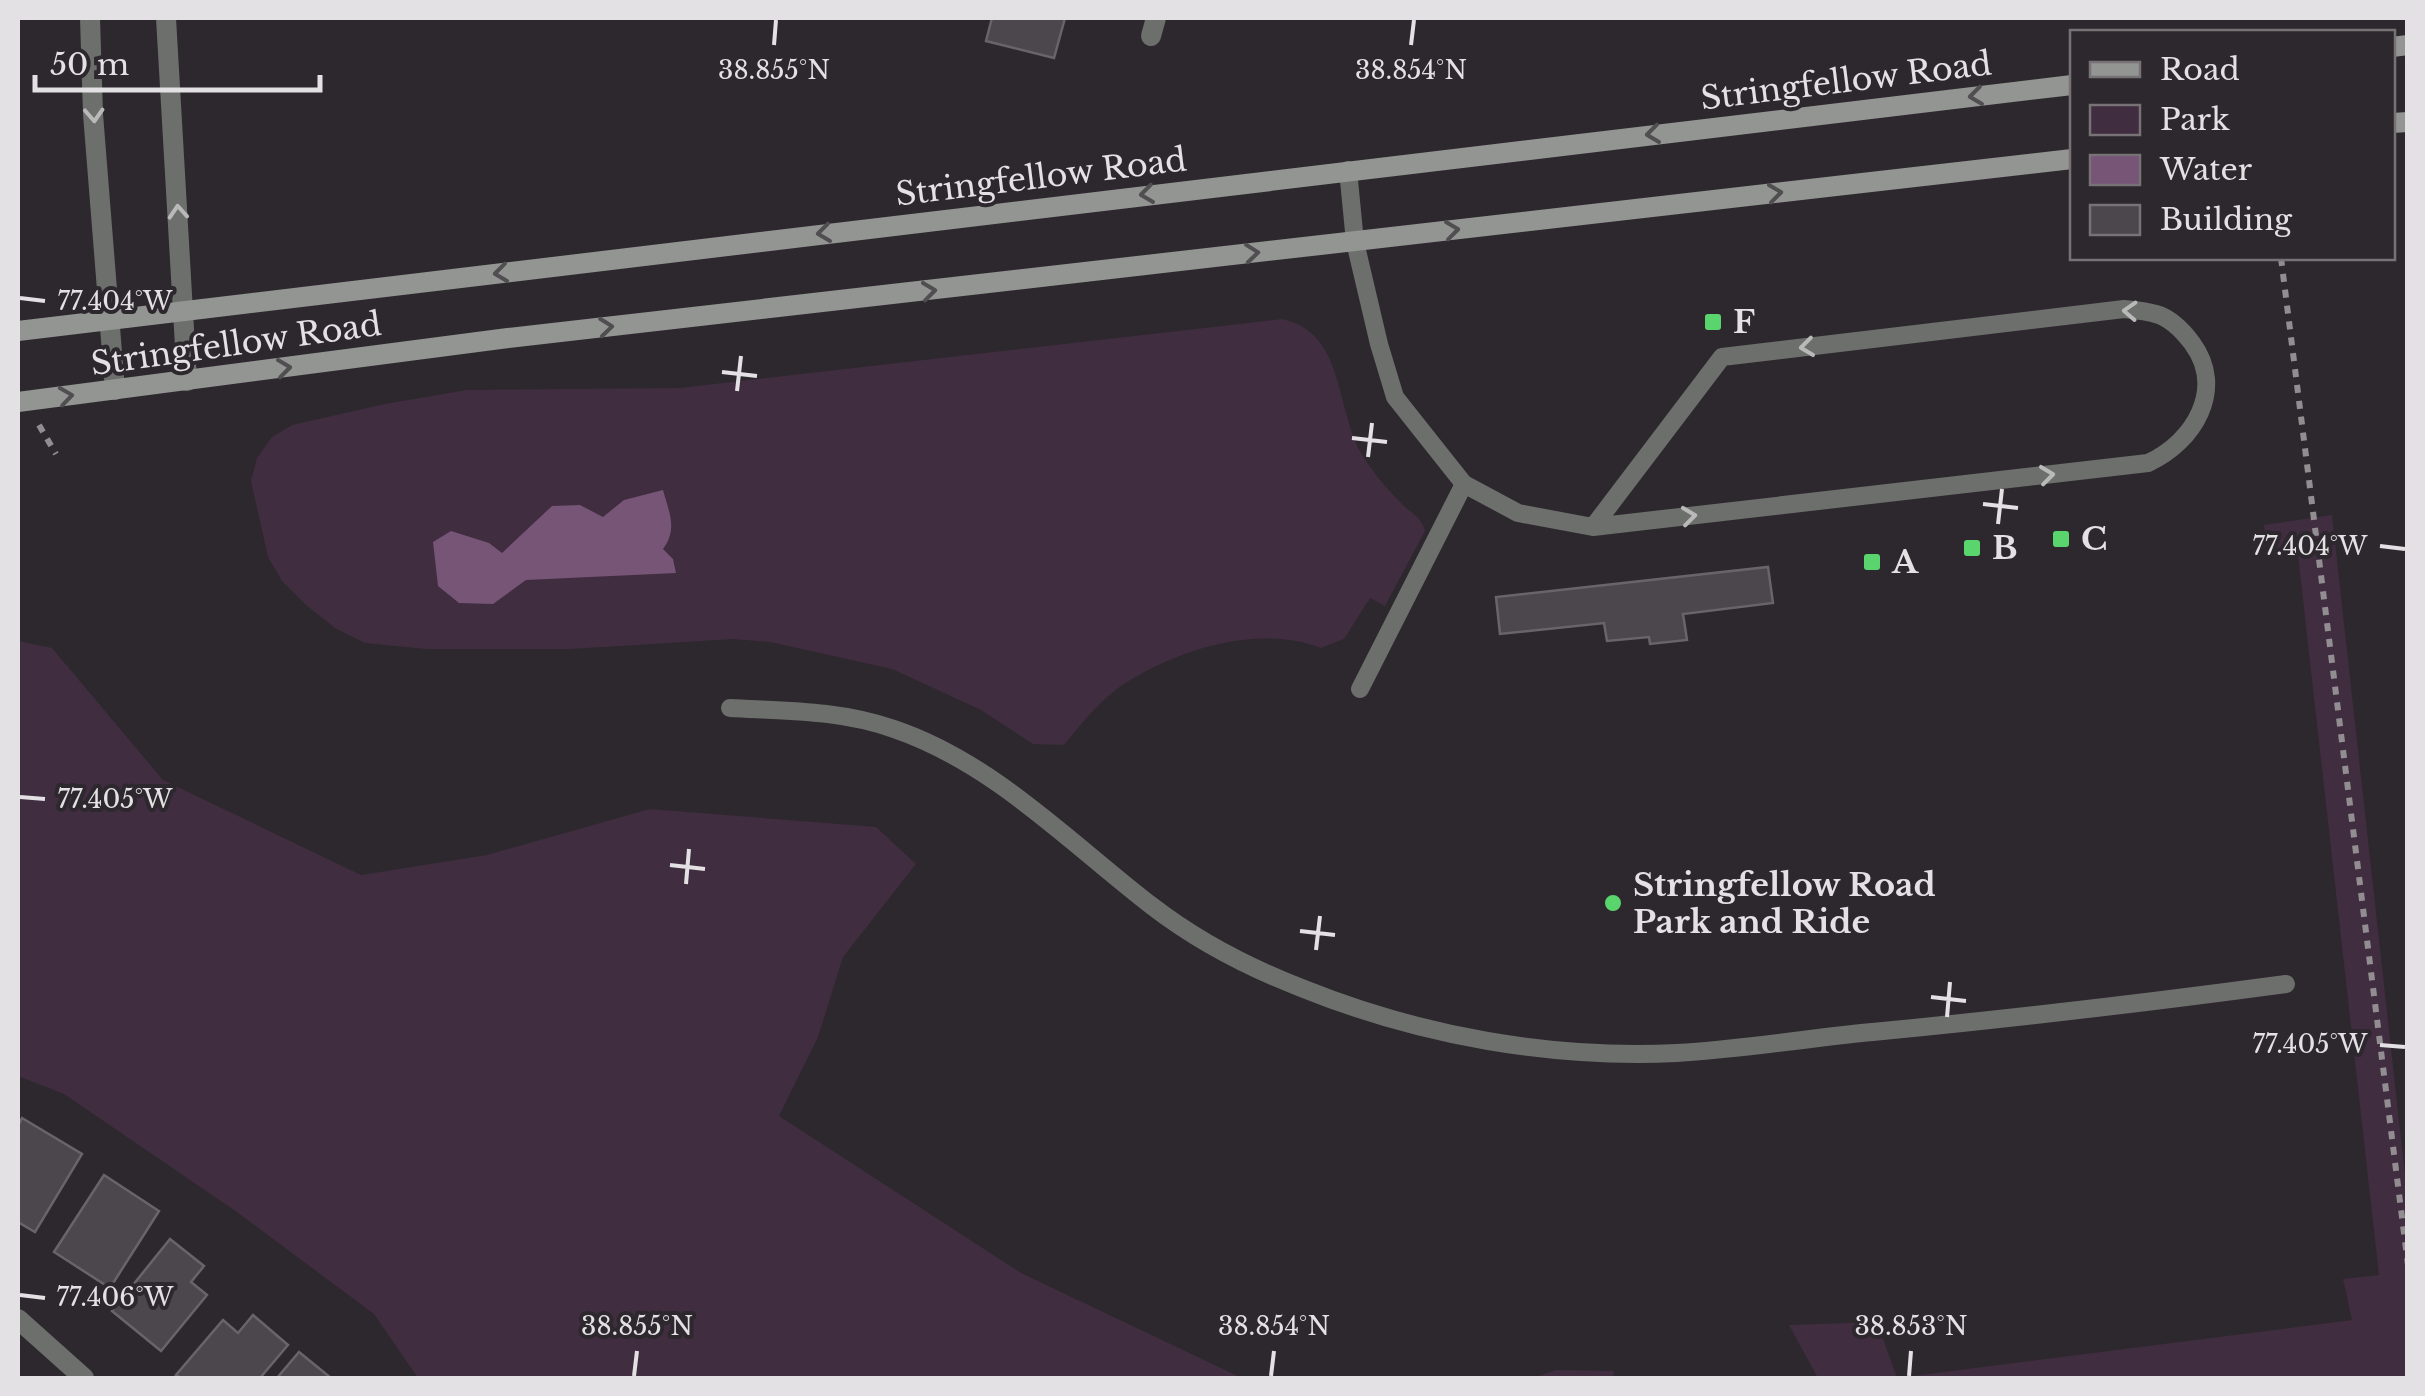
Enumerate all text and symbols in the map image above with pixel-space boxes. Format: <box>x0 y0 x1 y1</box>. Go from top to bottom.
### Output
scale bar <box>35 30 320 92</box>
legend <box>2070 30 2395 260</box>
street label: Stringfellow Road <box>1698 43 1994 119</box>
text: 50 m <box>50 46 129 83</box>
text: Road <box>2160 51 2240 88</box>
text: 38.855°N <box>718 55 830 86</box>
text: 38.854°N <box>1355 55 1467 86</box>
one-way arrow <box>1967 85 1983 106</box>
text: Park <box>2160 101 2230 138</box>
one-way arrow <box>83 107 104 123</box>
one-way arrow <box>1645 123 1661 144</box>
street label: Stringfellow Road <box>893 139 1189 215</box>
text: Water <box>2159 151 2253 188</box>
one-way arrow <box>1138 183 1154 204</box>
one-way arrow <box>1767 183 1783 204</box>
text: Building <box>2160 201 2293 238</box>
one-way arrow <box>168 204 190 220</box>
one-way arrow <box>1444 220 1460 241</box>
one-way arrow <box>816 222 832 243</box>
one-way arrow <box>1244 243 1260 264</box>
one-way arrow <box>493 262 509 283</box>
one-way arrow <box>922 281 938 302</box>
text: 77.404°W <box>57 286 173 317</box>
one-way arrow <box>2122 301 2138 322</box>
place label: F <box>1733 302 1755 342</box>
street label: Stringfellow Road <box>88 304 384 384</box>
marker: F <box>1702 311 1724 333</box>
one-way arrow <box>599 317 615 338</box>
one-way arrow <box>1799 336 1815 357</box>
one-way arrow <box>275 358 292 379</box>
one-way arrow <box>58 387 75 408</box>
one-way arrow <box>2040 465 2056 486</box>
one-way arrow <box>1682 506 1698 527</box>
place label: C <box>2081 519 2107 559</box>
place label: B <box>1992 528 2018 568</box>
marker: C <box>2050 528 2072 550</box>
text: 77.404°W <box>2252 531 2368 562</box>
marker: B <box>1961 537 1983 559</box>
place label: A <box>1891 542 1919 582</box>
marker: A <box>1861 551 1883 573</box>
text: 77.405°W <box>58 784 173 815</box>
place label: Stringfellow Road Park and Ride <box>1633 865 1936 942</box>
marker: Stringfellow Road Park and Ride <box>1602 892 1624 914</box>
text: 77.405°W <box>2253 1029 2368 1060</box>
text: 77.406°W <box>57 1282 174 1313</box>
text: 38.855°N <box>581 1311 693 1342</box>
text: 38.854°N <box>1218 1311 1330 1342</box>
text: 38.853°N <box>1854 1311 1968 1342</box>

